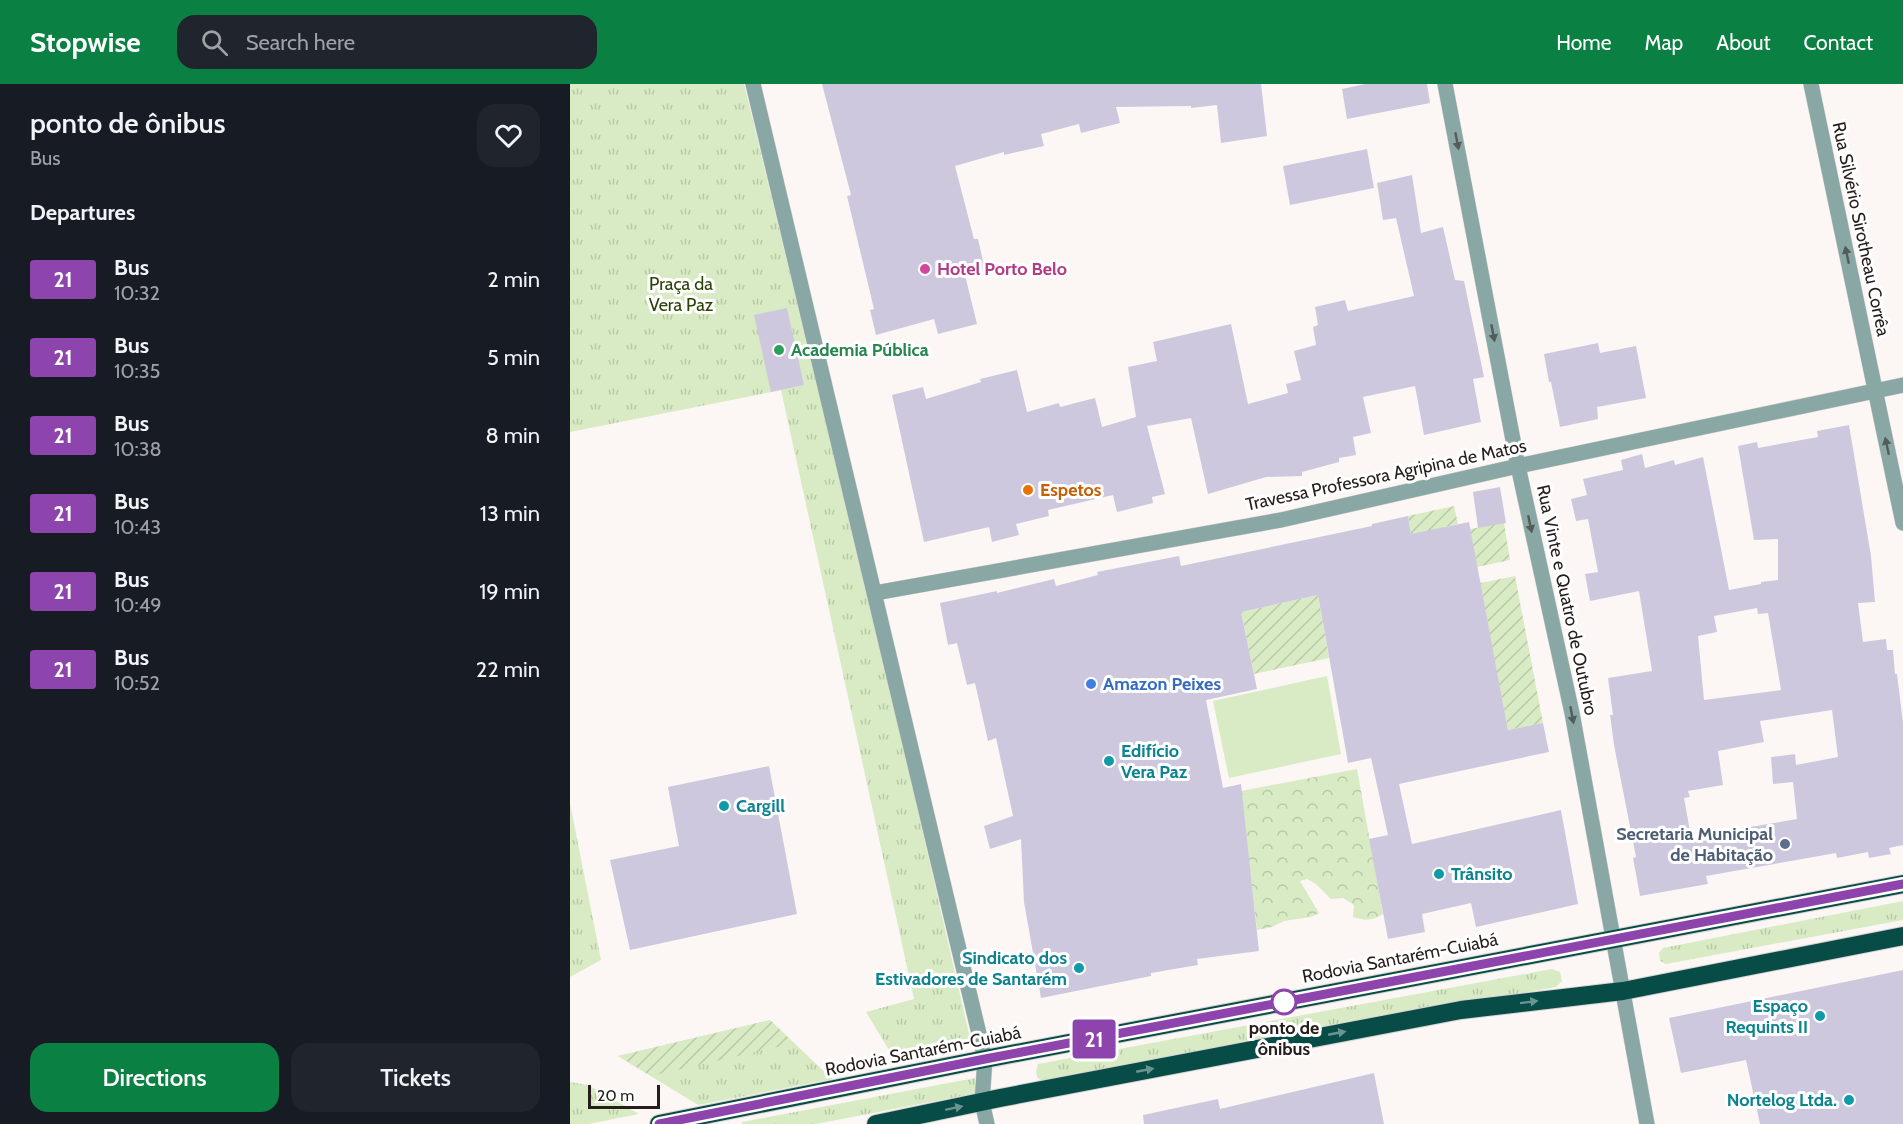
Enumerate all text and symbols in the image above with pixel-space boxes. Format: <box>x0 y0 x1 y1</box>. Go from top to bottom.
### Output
search box <box>177 15 597 69</box>
text: Stopwise <box>30 25 141 59</box>
icon: search <box>198 26 231 59</box>
text: Search here <box>246 29 355 56</box>
text: Home <box>1556 30 1612 55</box>
text: Map <box>1645 30 1683 55</box>
text: About <box>1716 30 1770 55</box>
text: Contact <box>1803 30 1873 55</box>
button: heart <box>477 104 540 167</box>
text: ponto de ônibus <box>30 106 226 140</box>
street label: Rua Silvério Sirotheau Corrêa <box>1827 120 1895 339</box>
one-way arrow <box>1453 132 1462 151</box>
text: Bus <box>30 146 61 170</box>
text: Departures <box>30 199 135 226</box>
one-way arrow <box>1842 245 1851 264</box>
text: Bus <box>114 254 149 281</box>
place label: Hotel Porto Belo <box>937 258 1067 280</box>
marker: Hotel Porto Belo <box>918 262 932 276</box>
text: 2 min <box>487 266 540 293</box>
text: 21 <box>54 267 72 292</box>
park label: Praça da Vera Paz <box>649 273 714 316</box>
text: 10:32 <box>114 281 160 305</box>
one-way arrow <box>1489 324 1498 343</box>
text: Bus <box>114 332 149 359</box>
place label: Academia Pública <box>791 339 929 361</box>
marker: Academia Pública <box>772 343 786 357</box>
text: 5 min <box>487 344 540 371</box>
text: 21 <box>54 345 72 370</box>
text: 10:35 <box>114 359 160 383</box>
text: Bus <box>114 410 149 437</box>
text: 8 min <box>485 422 540 449</box>
text: 21 <box>54 423 72 448</box>
street label: Travessa Professora Agripina de Matos <box>1244 434 1528 516</box>
one-way arrow <box>1882 436 1891 455</box>
text: 10:38 <box>114 437 162 461</box>
place label: Espetos <box>1040 479 1102 501</box>
marker: Espetos <box>1021 483 1035 497</box>
street label: Rua Vinte e Quatro de Outubro <box>1532 483 1602 717</box>
text: Bus <box>114 488 149 515</box>
text: 13 min <box>480 500 540 527</box>
text: 21 <box>54 501 72 526</box>
text: 10:43 <box>114 515 161 539</box>
one-way arrow <box>1526 515 1536 534</box>
text: Bus <box>114 566 149 593</box>
text: 19 min <box>479 578 540 605</box>
text: 21 <box>54 579 72 604</box>
text: 10:49 <box>114 593 162 617</box>
text: Bus <box>114 644 149 671</box>
text: 22 min <box>476 656 540 683</box>
text: 21 <box>54 657 72 682</box>
text: 10:52 <box>114 671 160 695</box>
place label: Amazon Peixes <box>1103 673 1221 695</box>
marker: Amazon Peixes <box>1084 677 1098 691</box>
one-way arrow <box>1568 706 1577 725</box>
place label: Edifício Vera Paz <box>1121 740 1188 783</box>
marker: Edifício Vera Paz <box>1102 754 1116 768</box>
place label: Cargill <box>736 795 785 817</box>
marker: Cargill <box>717 799 731 813</box>
place label: Secretaria Municipal de Habitação <box>1616 823 1773 866</box>
marker: Secretaria Municipal de Habitação <box>1778 837 1792 851</box>
place label: Trânsito <box>1451 863 1513 885</box>
marker: Trânsito <box>1432 867 1446 881</box>
street label: Rodovia Santarém-Cuiabá <box>1300 928 1500 988</box>
place label: Sindicato dos Estivadores de Santarém <box>875 947 1067 990</box>
marker: Sindicato dos Estivadores de Santarém <box>1072 961 1086 975</box>
marker: ponto de ônibus <box>1271 989 1297 1015</box>
place label: Espaço Requints II <box>1725 995 1808 1038</box>
one-way arrow <box>1520 997 1539 1007</box>
marker: Espaço Requints II <box>1813 1009 1827 1023</box>
place label: ponto de ônibus <box>1249 1017 1319 1060</box>
line badge: 21 <box>1067 1020 1121 1058</box>
street label: Rodovia Santarém-Cuiabá <box>823 1021 1023 1081</box>
text: 21 <box>1085 1027 1103 1052</box>
one-way arrow <box>1328 1029 1347 1038</box>
button: Directions <box>30 1043 279 1112</box>
button: Tickets <box>291 1043 540 1112</box>
one-way arrow <box>1136 1065 1155 1074</box>
scale bar <box>588 1082 660 1110</box>
text: 20 m <box>597 1086 634 1105</box>
place label: Nortelog Ltda. <box>1727 1089 1837 1111</box>
marker: Nortelog Ltda. <box>1842 1093 1856 1107</box>
one-way arrow <box>945 1103 964 1112</box>

